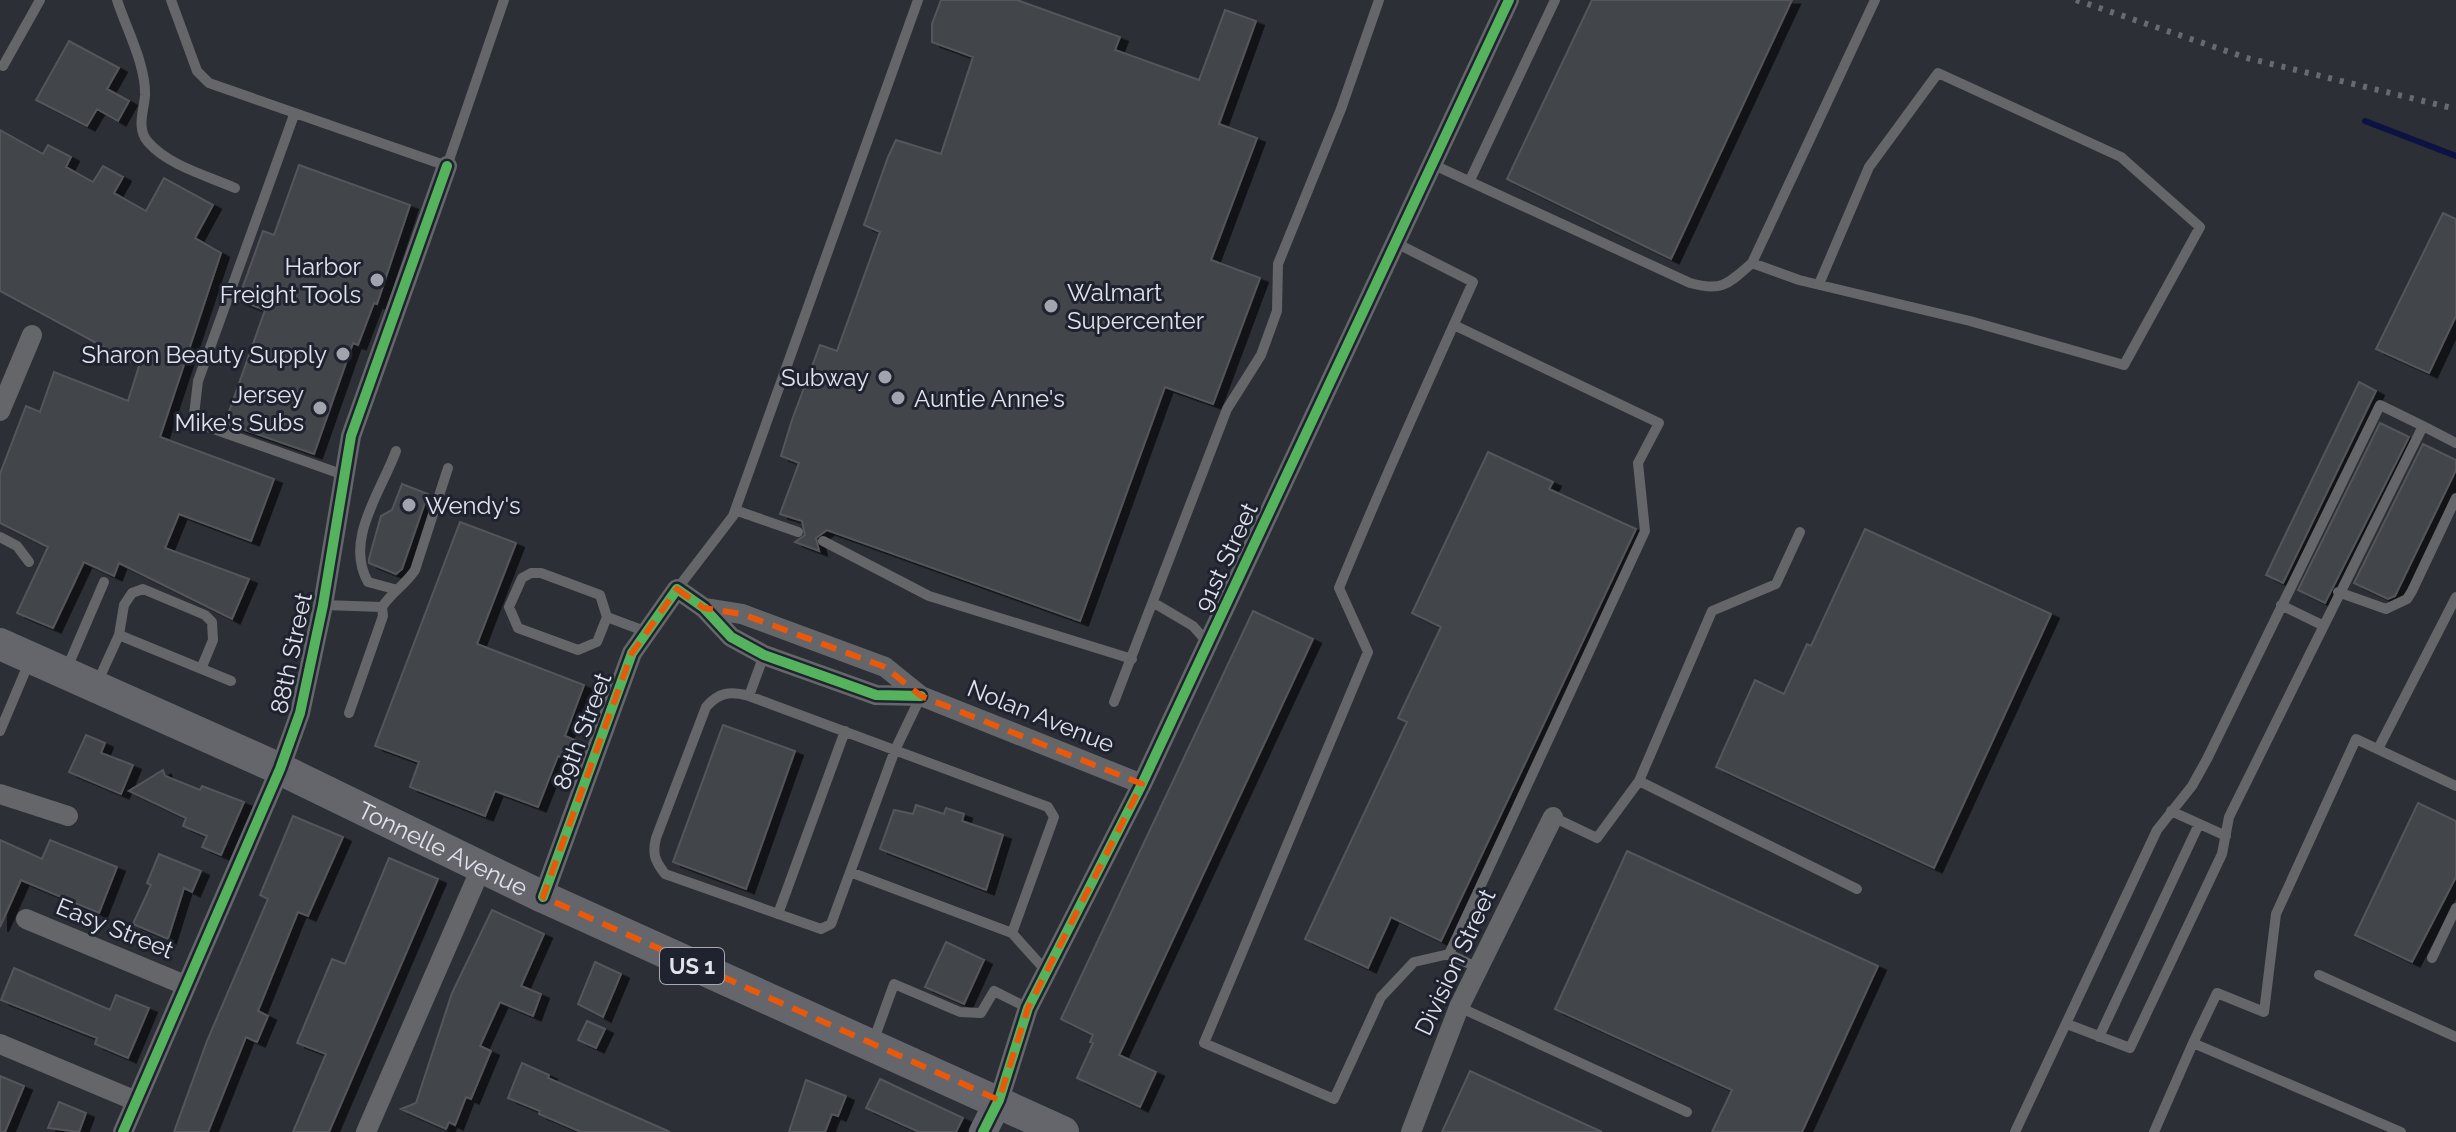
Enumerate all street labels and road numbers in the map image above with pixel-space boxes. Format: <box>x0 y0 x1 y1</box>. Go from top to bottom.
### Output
street label: 91st Street <box>1188 498 1264 616</box>
street label: 88th Street <box>264 590 318 716</box>
street label: 89th Street <box>546 668 618 794</box>
street label: Nolan Avenue <box>963 673 1119 759</box>
street label: Tonnelle Avenue <box>353 795 533 902</box>
street label: Division Street <box>1408 884 1502 1040</box>
street label: Easy Street <box>52 891 178 965</box>
road number: US 1 <box>660 948 724 984</box>

